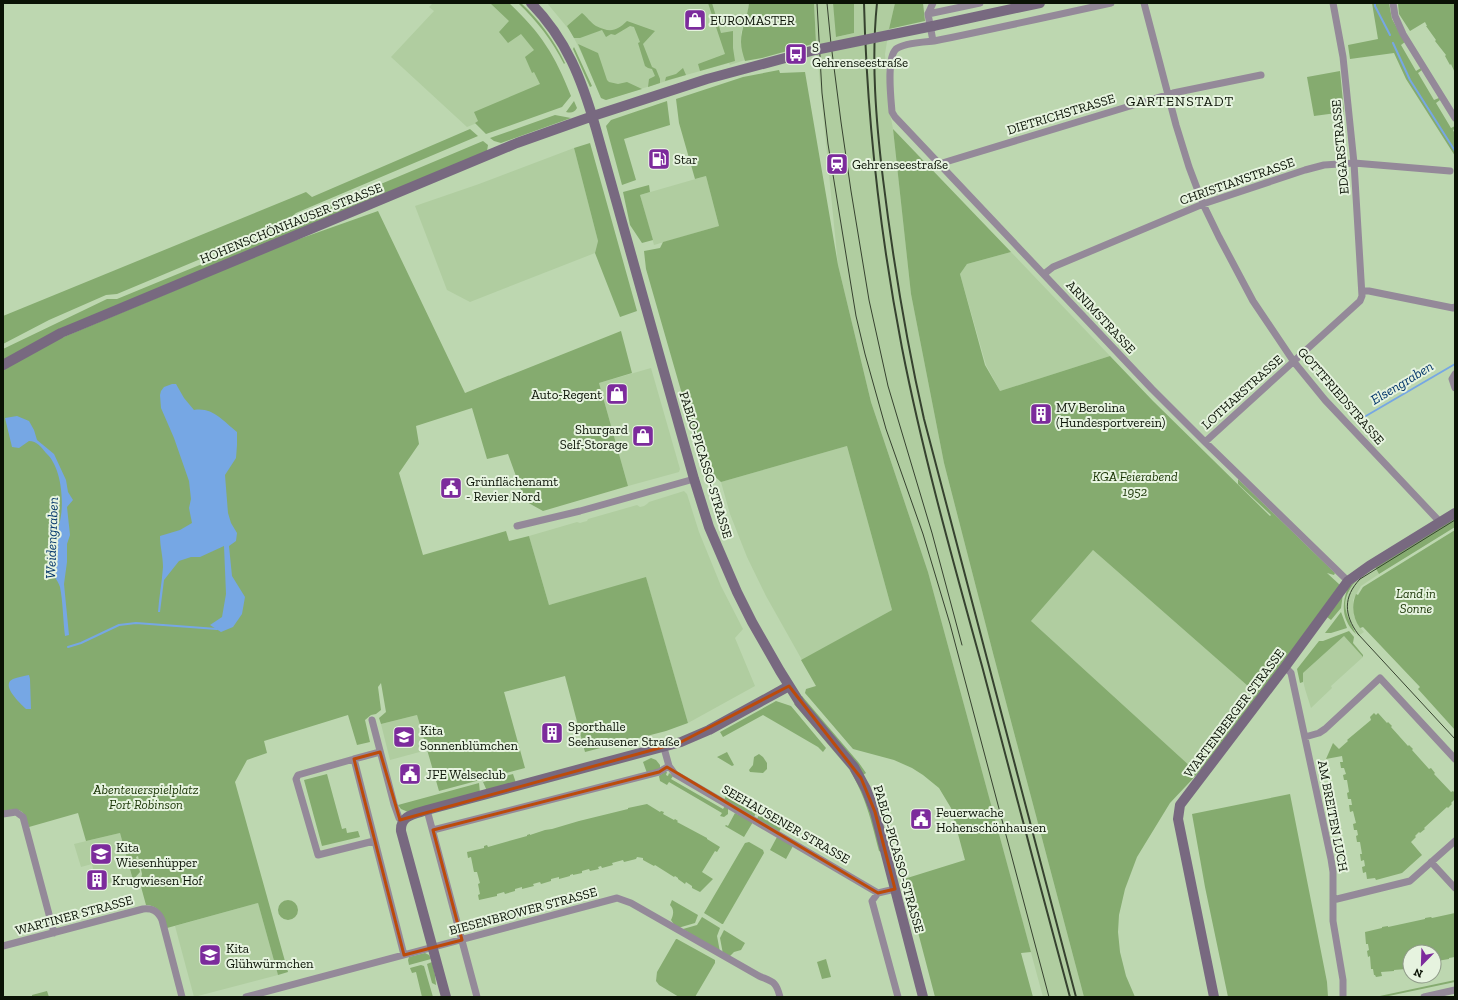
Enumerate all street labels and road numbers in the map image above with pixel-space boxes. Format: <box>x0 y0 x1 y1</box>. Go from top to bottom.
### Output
street label: DIETRICHSTRASSE <box>1005 90 1117 138</box>
street label: EDGARSTRASSE <box>1328 99 1352 195</box>
street label: CHRISTIANSTRASSE <box>1178 154 1297 208</box>
street label: HOHENSCHÖNHAUSER STRASSE <box>198 179 385 267</box>
street label: ARNIMSTRASSE <box>1063 277 1139 357</box>
street label: GOTTFRIEDSTRASSE <box>1295 344 1387 448</box>
street label: LOTHARSTRASSE <box>1198 351 1286 432</box>
street label: PABLO-PICASSO-STRASSE <box>676 390 736 541</box>
street label: WARTENBERGER STRASSE <box>1181 646 1287 780</box>
street label: AM BREITEN LUCH <box>1315 759 1351 873</box>
street label: SEEHAUSENER STRASSE <box>719 781 853 867</box>
street label: PABLO-PICASSO-STRASSE <box>871 783 927 935</box>
street label: BIESENBROWER STRASSE <box>447 884 599 938</box>
street label: WARTINER STRASSE <box>14 892 135 938</box>

